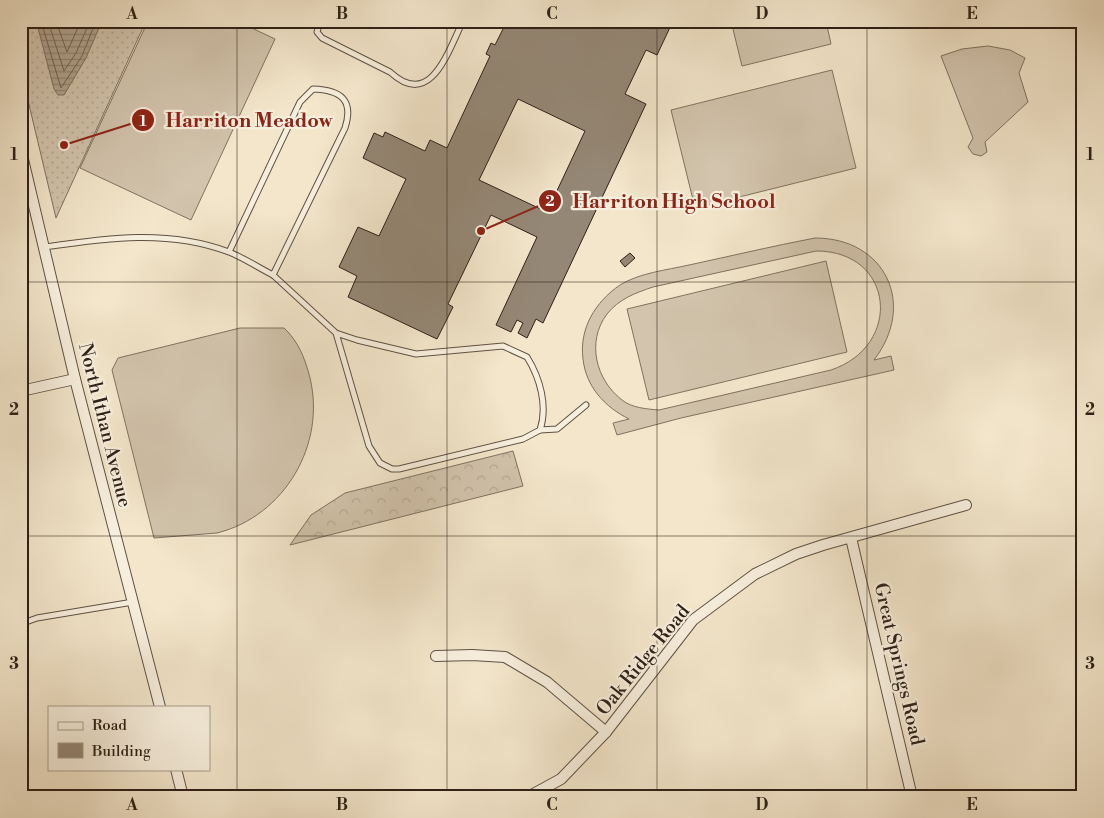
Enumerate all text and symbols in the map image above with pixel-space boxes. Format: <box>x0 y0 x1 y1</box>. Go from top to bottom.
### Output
text: A <box>125 4 138 24</box>
text: B <box>336 4 348 24</box>
text: C <box>546 4 558 24</box>
text: D <box>756 4 769 24</box>
text: E <box>966 4 978 24</box>
callout: Harriton Meadow <box>130 103 342 138</box>
text: Harriton Meadow <box>165 109 334 134</box>
text: 1 <box>139 112 147 131</box>
text: 1 <box>10 145 18 165</box>
text: 1 <box>1086 145 1094 165</box>
callout: Harriton High School <box>538 184 786 219</box>
text: Harriton High School <box>572 190 776 215</box>
text: 2 <box>545 192 555 211</box>
street label: North Ithan Avenue <box>73 340 137 510</box>
text: 2 <box>9 400 19 420</box>
text: 2 <box>1085 400 1095 420</box>
street label: Great Springs Road <box>869 580 929 748</box>
street label: Oak Ridge Road <box>591 600 695 720</box>
text: 3 <box>9 654 19 674</box>
text: 3 <box>1085 654 1095 674</box>
legend <box>48 706 210 770</box>
text: Road <box>92 716 127 735</box>
text: Building <box>91 742 151 761</box>
text: A <box>125 795 138 815</box>
text: B <box>336 795 348 815</box>
text: C <box>546 795 558 815</box>
text: D <box>756 795 769 815</box>
text: E <box>966 795 978 815</box>

